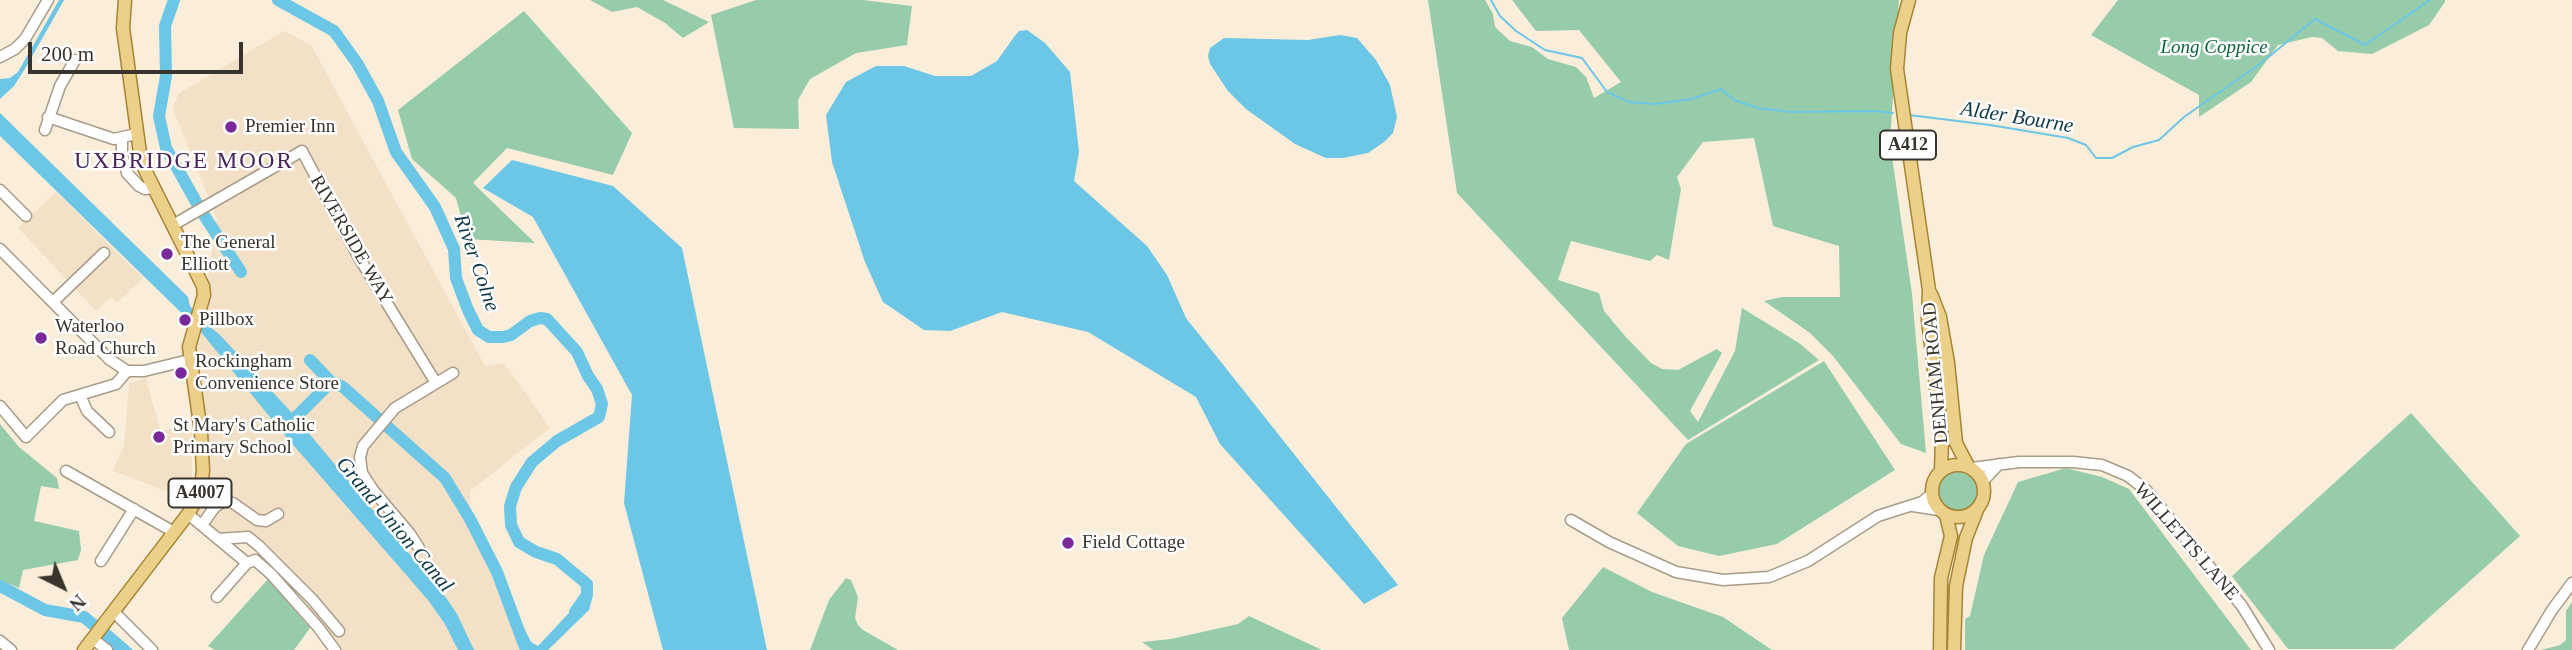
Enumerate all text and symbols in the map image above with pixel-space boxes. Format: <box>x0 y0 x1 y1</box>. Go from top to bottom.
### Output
scale bar <box>32 28 247 72</box>
park label: Long Coppice <box>2160 37 2268 59</box>
text: 200 m <box>41 42 94 66</box>
water label: Alder Bourne <box>1959 97 2075 139</box>
place label: Premier Inn <box>245 116 335 138</box>
marker: Premier Inn <box>223 119 239 135</box>
road number: A412 <box>1880 130 1936 160</box>
district label: UXBRIDGE MOOR <box>76 148 292 176</box>
street label: RIVERSIDE WAY <box>305 171 397 309</box>
water label: River Colne <box>448 211 504 315</box>
place label: The General Elliott <box>181 232 275 276</box>
marker: The General Elliott <box>159 246 175 262</box>
street label: DENHAM ROAD <box>1918 301 1954 445</box>
place label: Pillbox <box>199 309 254 331</box>
marker: Pillbox <box>177 312 193 328</box>
place label: Waterloo Road Church <box>55 316 156 360</box>
marker: Waterloo Road Church <box>33 330 49 346</box>
place label: Rockingham Convenience Store <box>195 351 339 395</box>
marker: Rockingham Convenience Store <box>173 365 189 381</box>
place label: St Mary's Catholic Primary School <box>173 415 315 459</box>
marker: St Mary's Catholic Primary School <box>151 429 167 445</box>
water label: Grand Union Canal <box>330 452 458 598</box>
road number: A4007 <box>168 478 232 508</box>
street label: WILLETTS LANE <box>2129 479 2243 605</box>
place label: Field Cottage <box>1082 532 1185 554</box>
marker: Field Cottage <box>1060 535 1076 551</box>
north arrow <box>28 552 98 622</box>
text: N <box>65 590 90 615</box>

